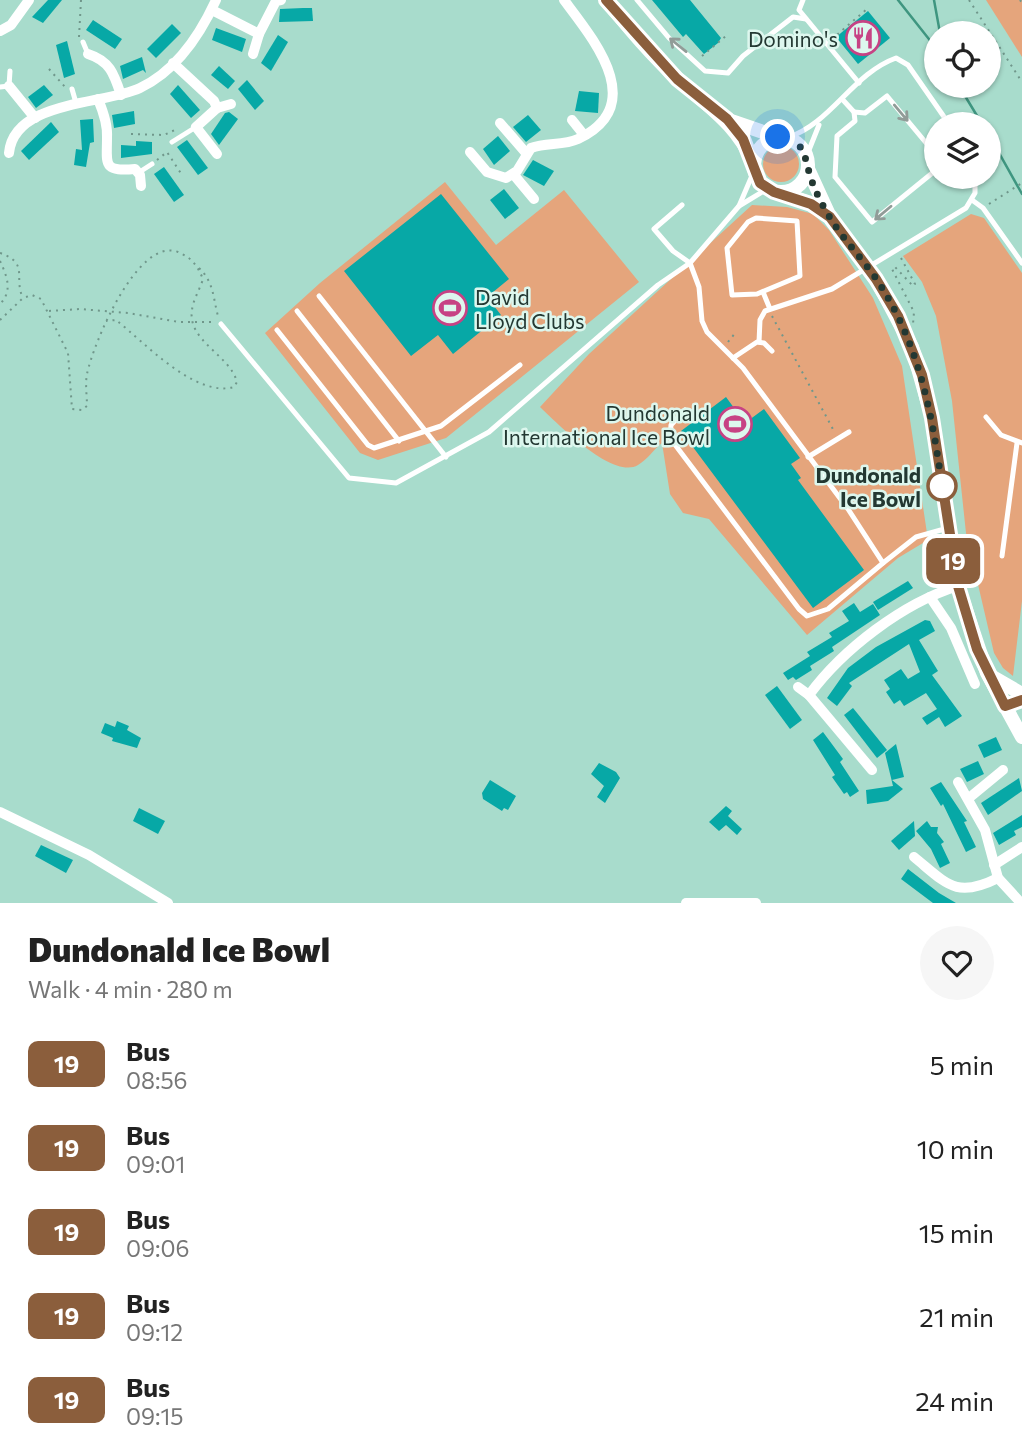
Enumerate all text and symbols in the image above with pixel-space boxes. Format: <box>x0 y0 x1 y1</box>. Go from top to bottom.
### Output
restaurant icon: Domino's <box>844 19 882 57</box>
map controls <box>924 21 1001 189</box>
button: locate <box>924 21 1001 98</box>
place label: Domino's <box>748 26 838 51</box>
one-way arrow <box>669 37 687 53</box>
one-way arrow <box>893 104 909 122</box>
button: layers <box>924 112 1001 189</box>
your location <box>760 119 795 154</box>
one-way arrow <box>875 205 893 221</box>
place label: David Lloyd Clubs <box>475 284 585 333</box>
sports icon: David Lloyd Clubs <box>431 289 469 327</box>
place label: Dundonald International Ice Bowl <box>503 400 710 449</box>
sports icon: Dundonald International Ice Bowl <box>716 405 754 443</box>
place label: Dundonald Ice Bowl <box>815 462 921 511</box>
marker: Dundonald Ice Bowl <box>927 471 957 501</box>
line badge: 19 <box>922 538 984 584</box>
text: 19 <box>940 546 966 575</box>
button: heart <box>920 926 994 1000</box>
text: Dundonald Ice Bowl <box>28 928 330 969</box>
text: Walk · 4 min · 280 m <box>28 975 233 1003</box>
text: Bus <box>126 1035 170 1066</box>
text: 19 <box>54 1049 79 1078</box>
text: 5 min <box>930 1049 994 1080</box>
text: 08:56 <box>126 1066 188 1094</box>
text: Bus <box>126 1119 170 1150</box>
text: 19 <box>54 1133 79 1162</box>
text: 10 min <box>917 1133 994 1164</box>
text: 09:01 <box>126 1150 185 1178</box>
text: Bus <box>126 1203 170 1234</box>
text: 19 <box>54 1217 79 1246</box>
text: 15 min <box>919 1217 994 1248</box>
text: 09:06 <box>126 1234 189 1262</box>
text: Bus <box>126 1287 170 1318</box>
text: 19 <box>54 1301 79 1330</box>
text: 21 min <box>919 1301 994 1332</box>
text: 09:12 <box>126 1318 183 1346</box>
text: Bus <box>126 1371 170 1402</box>
text: 19 <box>54 1385 79 1414</box>
text: 24 min <box>915 1385 994 1416</box>
text: 09:15 <box>126 1402 183 1430</box>

